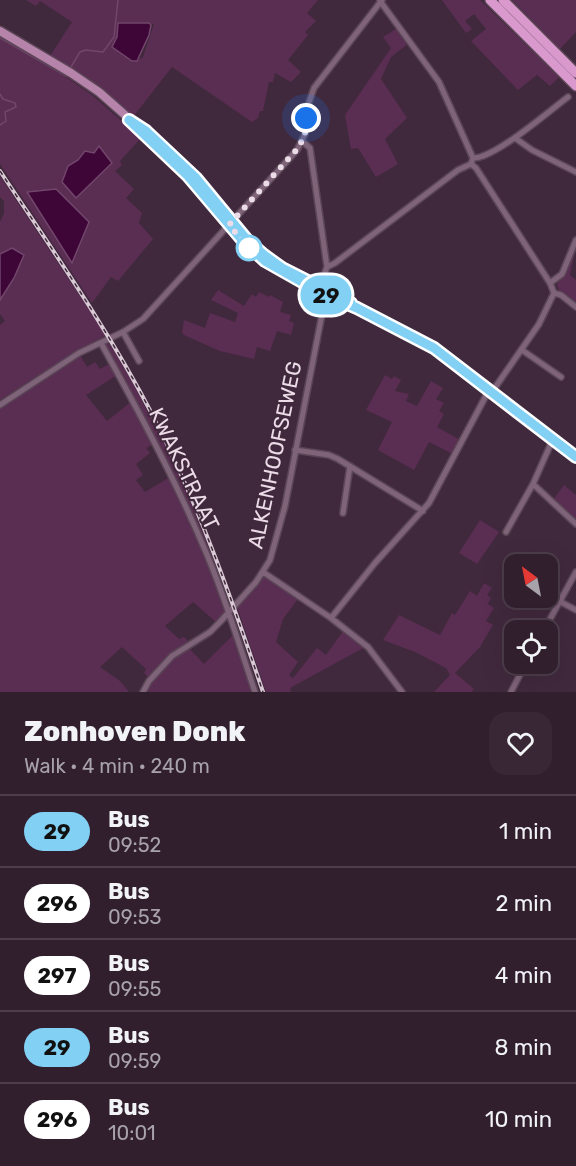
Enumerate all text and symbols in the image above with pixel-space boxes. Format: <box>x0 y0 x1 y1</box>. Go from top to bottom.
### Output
your location <box>291 103 321 133</box>
unlabelled marker <box>236 235 262 261</box>
line badge: 29 <box>299 276 353 314</box>
text: 29 <box>312 283 340 308</box>
street label: ALKENHOOFSEWEG <box>242 359 307 551</box>
street label: KWAKSTRAAT <box>144 404 225 534</box>
north arrow <box>504 554 558 608</box>
map controls <box>504 554 558 674</box>
button: locate <box>504 620 558 674</box>
button: heart <box>489 712 552 775</box>
text: Zonhoven Donk <box>24 715 245 748</box>
text: Walk · 4 min · 240 m <box>24 754 210 778</box>
text: Bus <box>108 806 150 833</box>
text: 1 min <box>499 818 552 845</box>
text: 29 <box>43 819 71 844</box>
text: 09:52 <box>108 833 161 857</box>
text: Bus <box>108 878 150 905</box>
text: 2 min <box>495 890 552 917</box>
text: 296 <box>37 891 77 916</box>
text: 09:53 <box>108 905 162 929</box>
text: Bus <box>108 950 150 977</box>
text: 4 min <box>495 962 552 989</box>
text: 297 <box>37 963 77 988</box>
text: 09:55 <box>108 977 161 1001</box>
text: Bus <box>108 1022 150 1049</box>
text: 8 min <box>494 1034 552 1061</box>
text: 29 <box>43 1035 71 1060</box>
text: 09:59 <box>108 1049 161 1073</box>
text: Bus <box>108 1094 150 1121</box>
text: 10 min <box>485 1106 552 1133</box>
text: 296 <box>37 1107 77 1132</box>
text: 10:01 <box>108 1121 156 1145</box>

